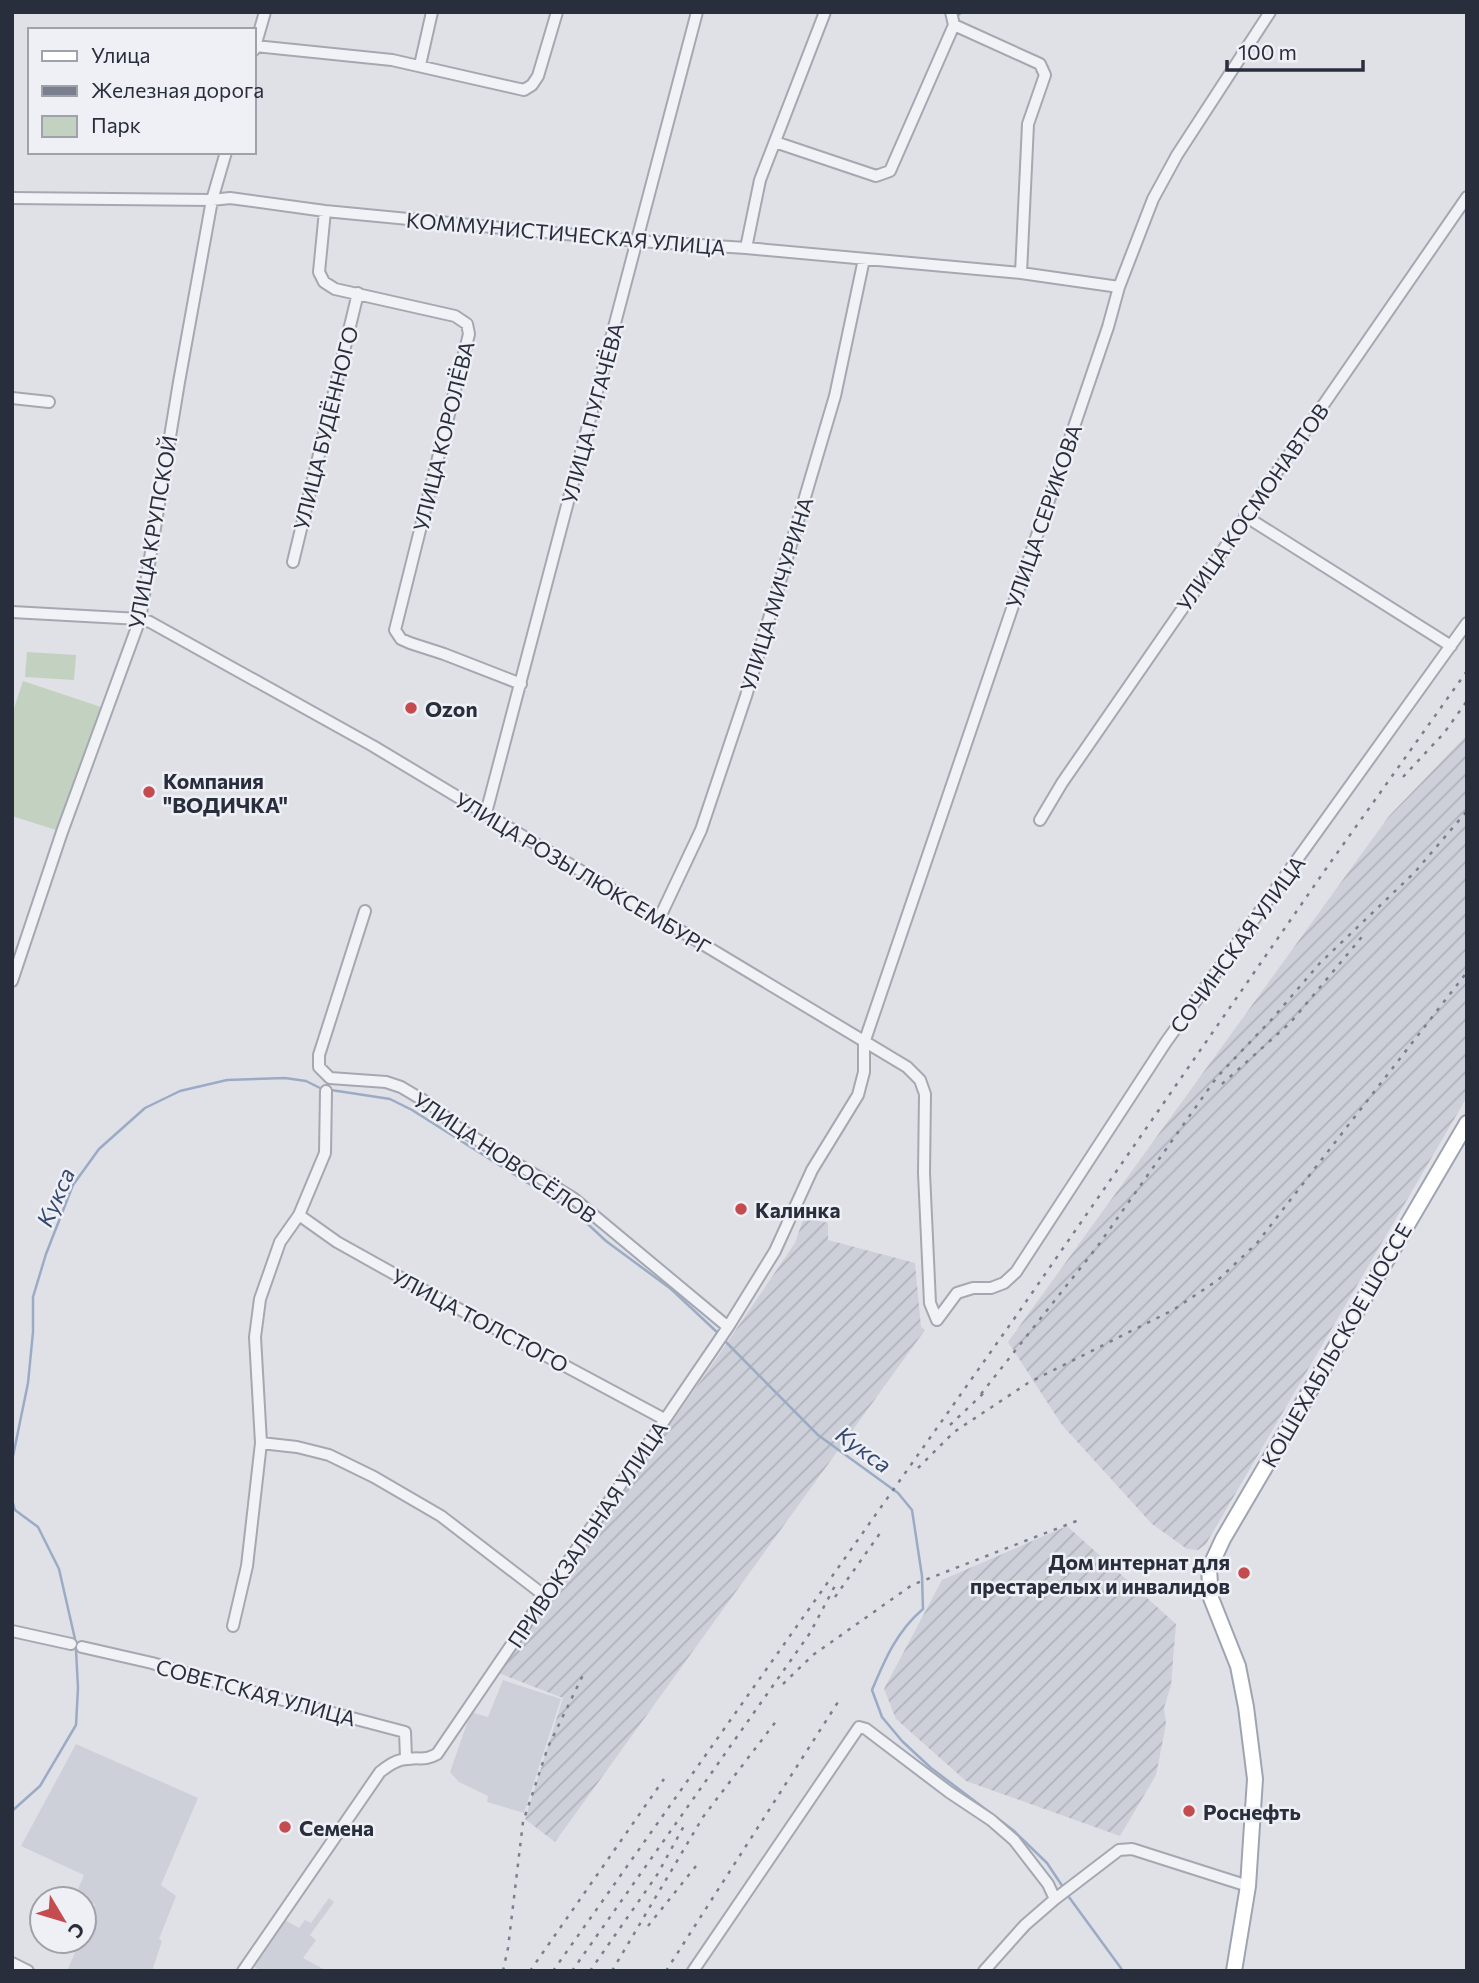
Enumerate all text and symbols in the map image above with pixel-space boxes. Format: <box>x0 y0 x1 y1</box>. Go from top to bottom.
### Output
legend <box>28 28 256 154</box>
scale bar <box>1227 28 1364 72</box>
text: 100 m <box>1238 39 1297 64</box>
text: Улица <box>91 42 150 67</box>
text: Железная дорога <box>91 77 264 102</box>
text: Парк <box>91 112 141 137</box>
street label: КОММУНИСТИЧЕСКАЯ УЛИЦА <box>405 207 727 259</box>
street label: УЛИЦА ПУГАЧЁВА <box>556 320 628 506</box>
street label: УЛИЦА БУДЁННОГО <box>288 323 362 533</box>
street label: УЛИЦА КОРОЛЁВА <box>407 338 479 534</box>
street label: УЛИЦА КОСМОНАВТОВ <box>1171 399 1333 615</box>
street label: УЛИЦА СЕРИКОВА <box>1000 421 1086 611</box>
street label: УЛИЦА КРУПСКОЙ <box>123 433 181 631</box>
street label: УЛИЦА МИЧУРИНА <box>735 494 817 694</box>
place label: Ozon <box>425 696 478 721</box>
marker: Ozon <box>403 700 419 716</box>
place label: Компания "ВОДИЧКА" <box>163 768 288 817</box>
marker: Компания "ВОДИЧКА" <box>141 784 157 800</box>
street label: УЛИЦА РОЗЫ ЛЮКСЕМБУРГ <box>450 786 716 960</box>
street label: СОЧИНСКАЯ УЛИЦА <box>1164 851 1310 1037</box>
street label: УЛИЦА НОВОСЁЛОВ <box>409 1086 601 1228</box>
water label: Кукса <box>30 1163 80 1231</box>
place label: Калинка <box>755 1197 840 1222</box>
marker: Калинка <box>733 1201 749 1217</box>
street label: КОШЕХАБЛЬСКОЕ ШОССЕ <box>1256 1219 1416 1471</box>
street label: УЛИЦА ТОЛСТОГО <box>387 1263 573 1377</box>
street label: ПРИВОКЗАЛЬНАЯ УЛИЦА <box>502 1416 672 1652</box>
water label: Кукса <box>831 1420 897 1478</box>
place label: Дом интернат для престарелых и инвалидов <box>970 1549 1230 1598</box>
marker: Дом интернат для престарелых и инвалидов <box>1236 1565 1252 1581</box>
street label: СОВЕТСКАЯ УЛИЦА <box>153 1653 359 1731</box>
place label: Роснефть <box>1203 1799 1301 1824</box>
marker: Роснефть <box>1181 1803 1197 1819</box>
place label: Семена <box>299 1815 374 1840</box>
marker: Семена <box>277 1819 293 1835</box>
north arrow <box>28 1885 98 1955</box>
text: С <box>64 1919 90 1943</box>

